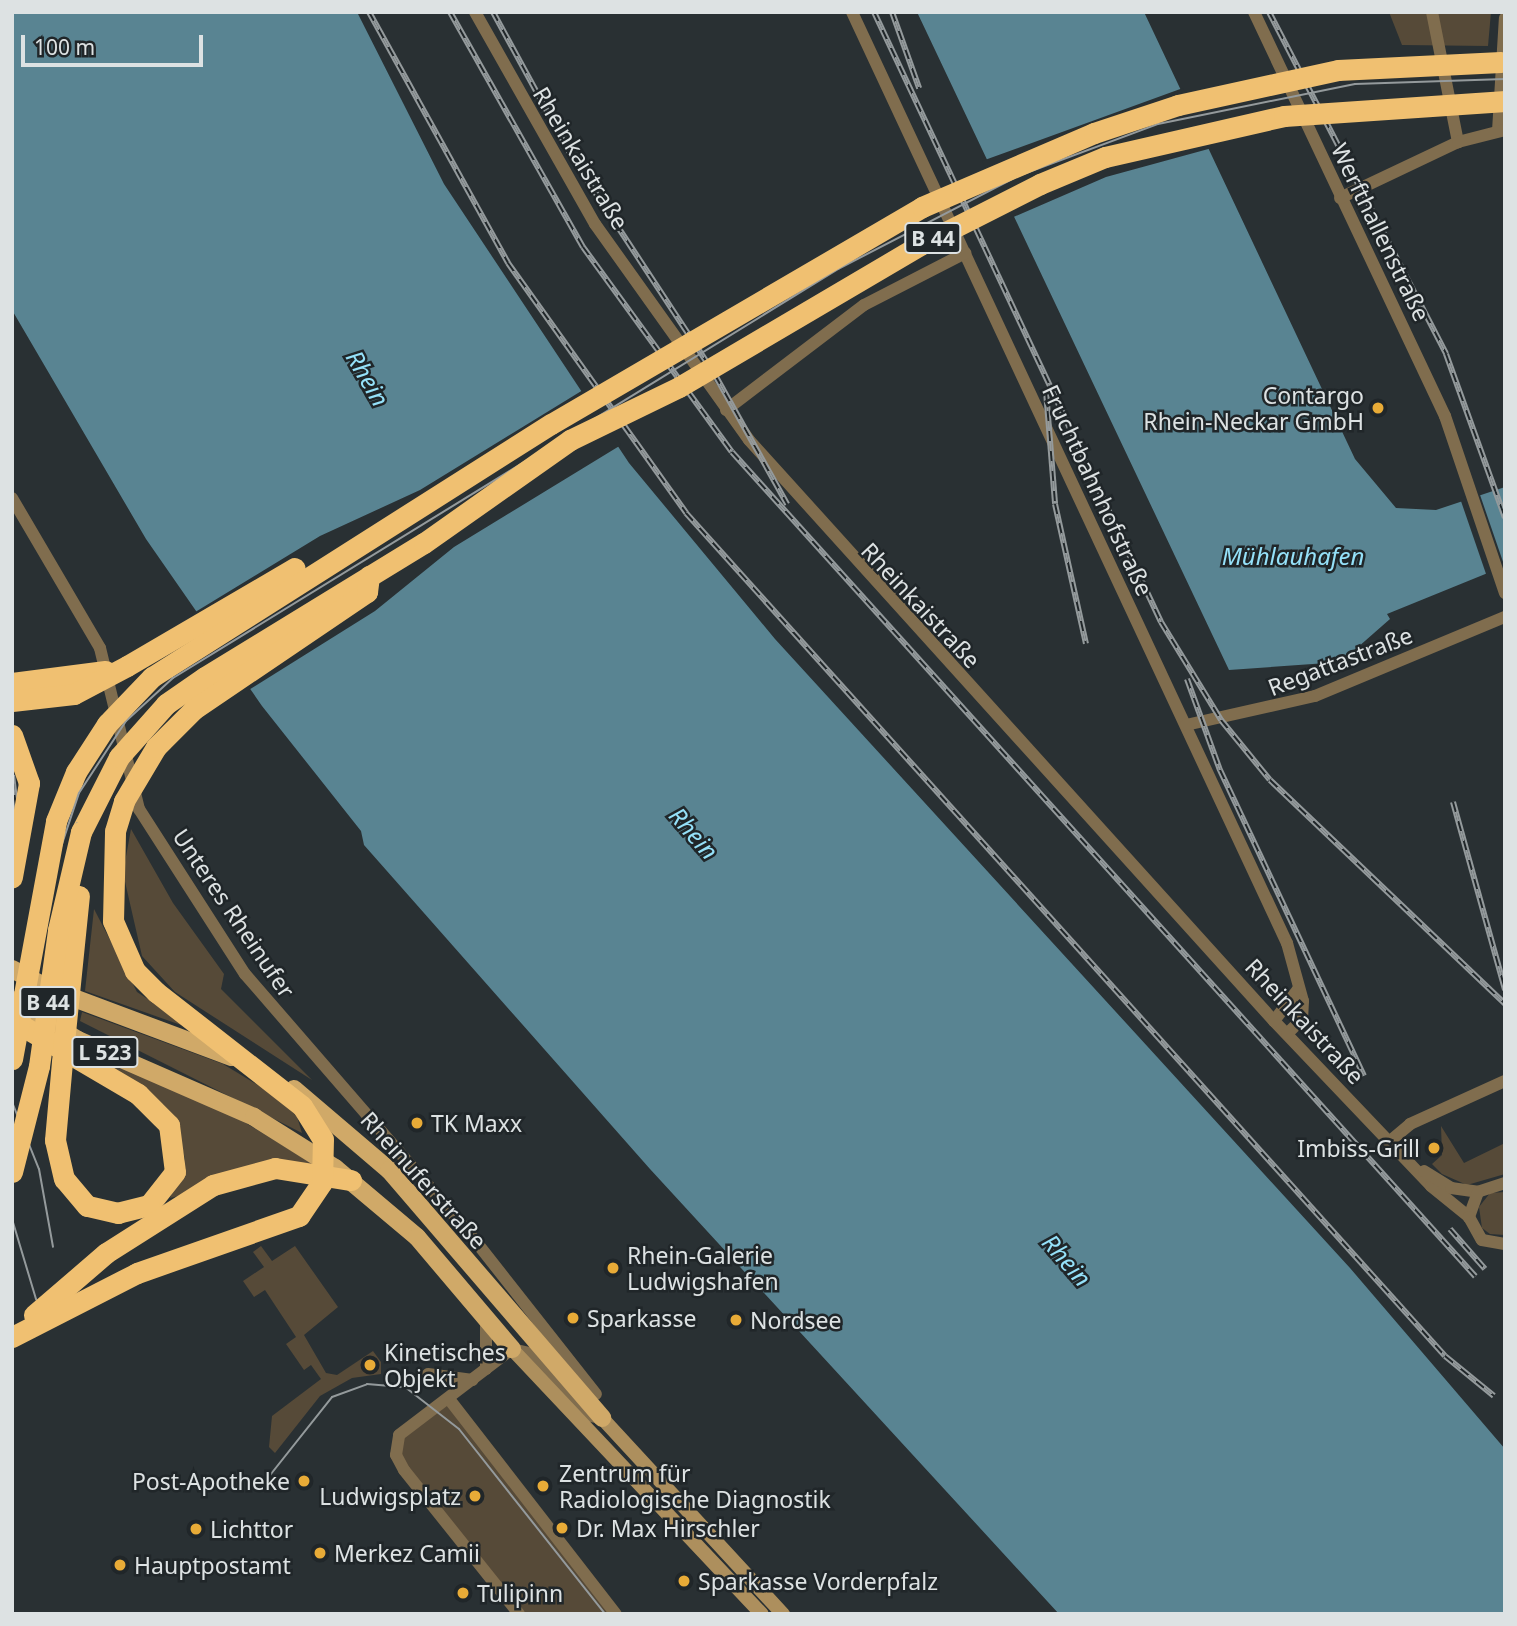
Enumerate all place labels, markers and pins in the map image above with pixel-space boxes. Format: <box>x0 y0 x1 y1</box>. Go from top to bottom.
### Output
place label: Contargo Rhein-Neckar GmbH <box>1143 381 1364 435</box>
marker: Contargo Rhein-Neckar GmbH <box>1370 400 1386 416</box>
place label: TK Maxx <box>431 1109 522 1137</box>
marker: TK Maxx <box>409 1115 425 1131</box>
place label: Imbiss-Grill <box>1297 1134 1420 1162</box>
marker: Imbiss-Grill <box>1426 1140 1442 1156</box>
place label: Rhein-Galerie Ludwigshafen <box>627 1241 779 1295</box>
marker: Rhein-Galerie Ludwigshafen <box>605 1260 621 1276</box>
place label: Sparkasse <box>587 1304 696 1332</box>
place label: Nordsee <box>750 1306 842 1334</box>
marker: Sparkasse <box>565 1310 581 1326</box>
marker: Nordsee <box>728 1312 744 1328</box>
place label: Kinetisches Objekt <box>384 1338 506 1392</box>
marker: Kinetisches Objekt <box>362 1357 378 1373</box>
place label: Zentrum für Radiologische Diagnostik <box>559 1459 831 1513</box>
place label: Post-Apotheke <box>132 1467 290 1495</box>
marker: Post-Apotheke <box>296 1473 312 1489</box>
marker: Zentrum für Radiologische Diagnostik <box>533 1476 553 1496</box>
place label: Ludwigsplatz <box>319 1482 461 1510</box>
marker: Ludwigsplatz <box>467 1488 483 1504</box>
place label: Dr. Max Hirschler <box>576 1514 760 1542</box>
place label: Lichttor <box>210 1515 293 1543</box>
marker: Dr. Max Hirschler <box>554 1520 570 1536</box>
marker: Lichttor <box>188 1521 204 1537</box>
place label: Merkez Camii <box>334 1539 480 1567</box>
marker: Merkez Camii <box>312 1545 328 1561</box>
place label: Hauptpostamt <box>134 1551 291 1579</box>
marker: Hauptpostamt <box>112 1557 128 1573</box>
place label: Sparkasse Vorderpfalz <box>698 1567 938 1595</box>
marker: Sparkasse Vorderpfalz <box>676 1573 692 1589</box>
place label: Tulipinn <box>477 1579 563 1607</box>
marker: Tulipinn <box>455 1585 471 1601</box>

